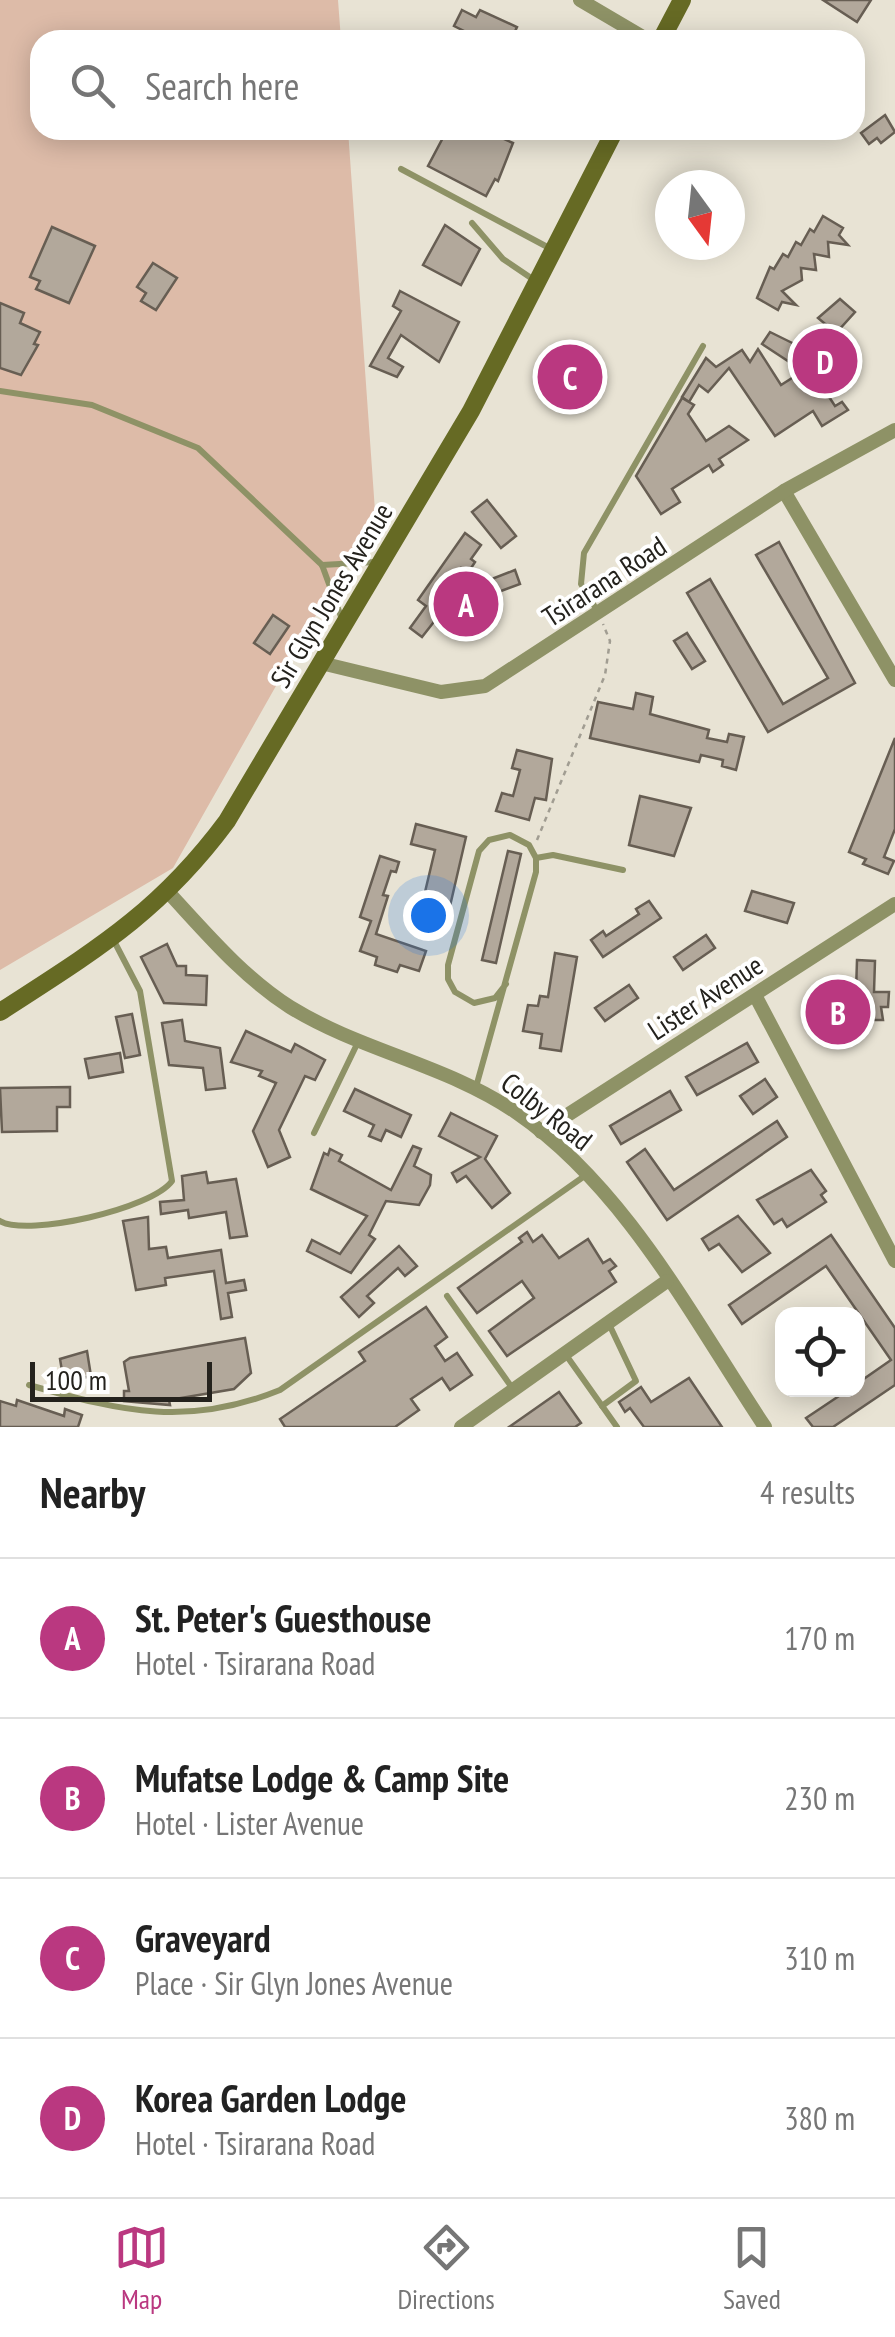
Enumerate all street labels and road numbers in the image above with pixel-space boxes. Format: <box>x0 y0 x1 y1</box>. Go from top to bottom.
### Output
street label: Sir Glyn Jones Avenue <box>261 496 401 694</box>
street label: Tsirarana Road <box>535 527 673 635</box>
street label: Lister Avenue <box>640 946 770 1048</box>
street label: Colby Road <box>494 1064 600 1158</box>

